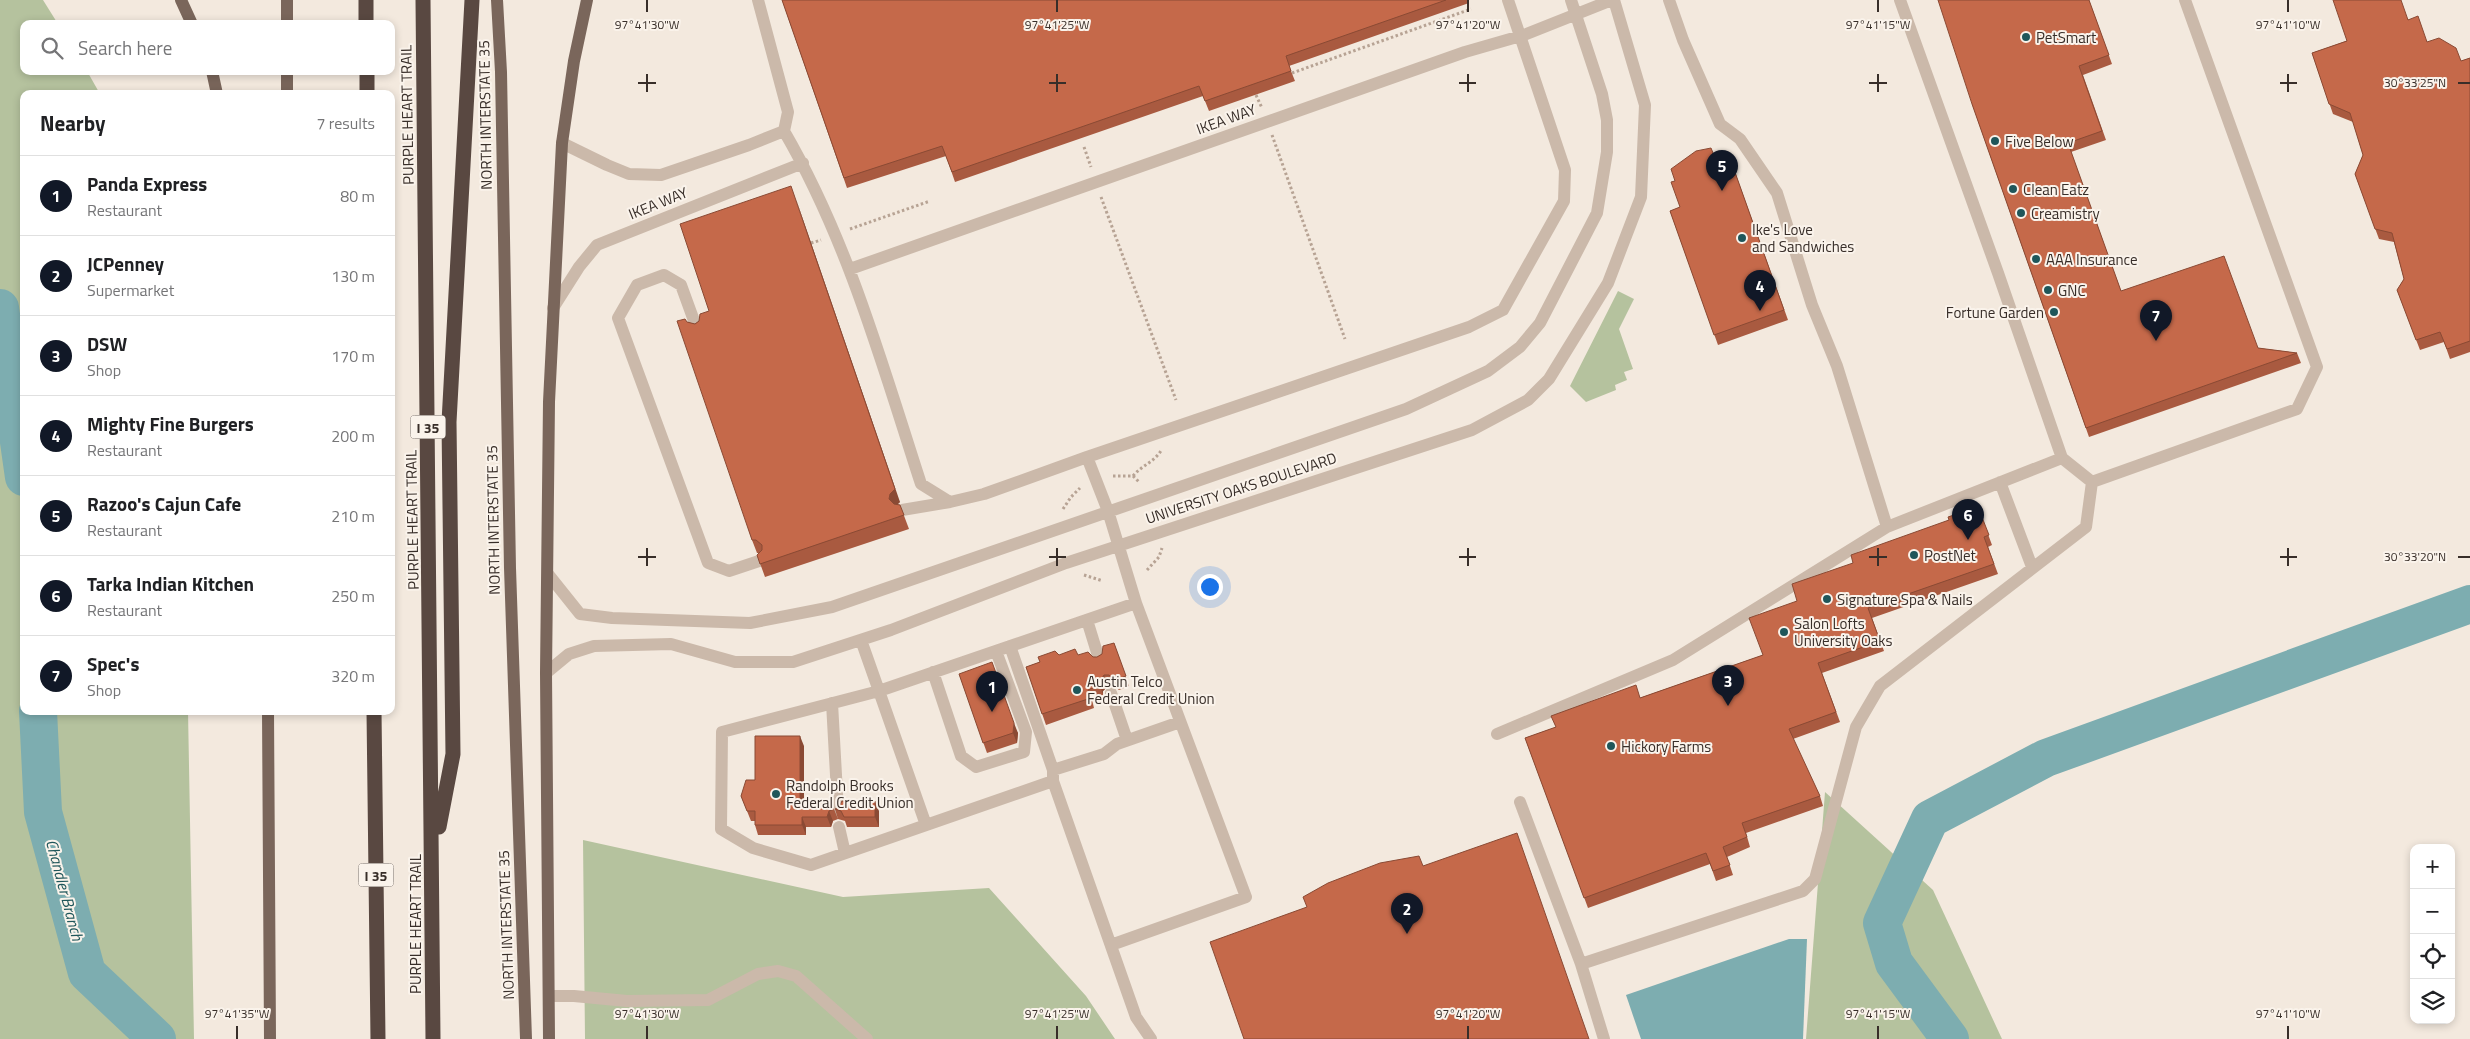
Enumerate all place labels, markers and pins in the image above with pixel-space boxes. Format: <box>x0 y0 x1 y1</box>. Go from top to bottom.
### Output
place label: PetSmart <box>2036 26 2097 49</box>
marker: PetSmart <box>2020 31 2032 43</box>
place label: Five Below <box>2005 130 2074 153</box>
marker: Five Below <box>1989 135 2001 147</box>
pin: 5 <box>1706 150 1738 191</box>
place label: Clean Eatz <box>2023 178 2089 201</box>
marker: Clean Eatz <box>2007 183 2019 195</box>
place label: Creamistry <box>2031 202 2100 225</box>
marker: Creamistry <box>2015 207 2027 219</box>
place label: Ike's Love and Sandwiches <box>1752 218 1854 258</box>
marker: Ike's Love and Sandwiches <box>1736 232 1748 244</box>
place label: AAA Insurance <box>2046 248 2138 271</box>
marker: AAA Insurance <box>2030 253 2042 265</box>
pin: 4 <box>1744 270 1776 311</box>
place label: GNC <box>2058 279 2086 302</box>
marker: GNC <box>2042 284 2054 296</box>
pin: 7 <box>2140 300 2172 341</box>
place label: Fortune Garden <box>1946 301 2044 324</box>
marker: Fortune Garden <box>2048 306 2060 318</box>
pin: 6 <box>1952 499 1984 540</box>
place label: PostNet <box>1924 544 1977 567</box>
marker: PostNet <box>1908 549 1920 561</box>
place label: Signature Spa & Nails <box>1837 588 1973 611</box>
marker: Signature Spa & Nails <box>1821 593 1833 605</box>
place label: Salon Lofts University Oaks <box>1794 612 1893 652</box>
marker: Salon Lofts University Oaks <box>1778 626 1790 638</box>
pin: 3 <box>1712 665 1744 706</box>
place label: Austin Telco Federal Credit Union <box>1087 670 1215 710</box>
pin: 1 <box>976 671 1008 712</box>
marker: Austin Telco Federal Credit Union <box>1071 684 1083 696</box>
place label: Hickory Farms <box>1621 735 1711 758</box>
marker: Hickory Farms <box>1605 740 1617 752</box>
place label: Randolph Brooks Federal Credit Union <box>786 774 914 814</box>
marker: Randolph Brooks Federal Credit Union <box>770 788 782 800</box>
pin: 2 <box>1391 893 1423 934</box>

